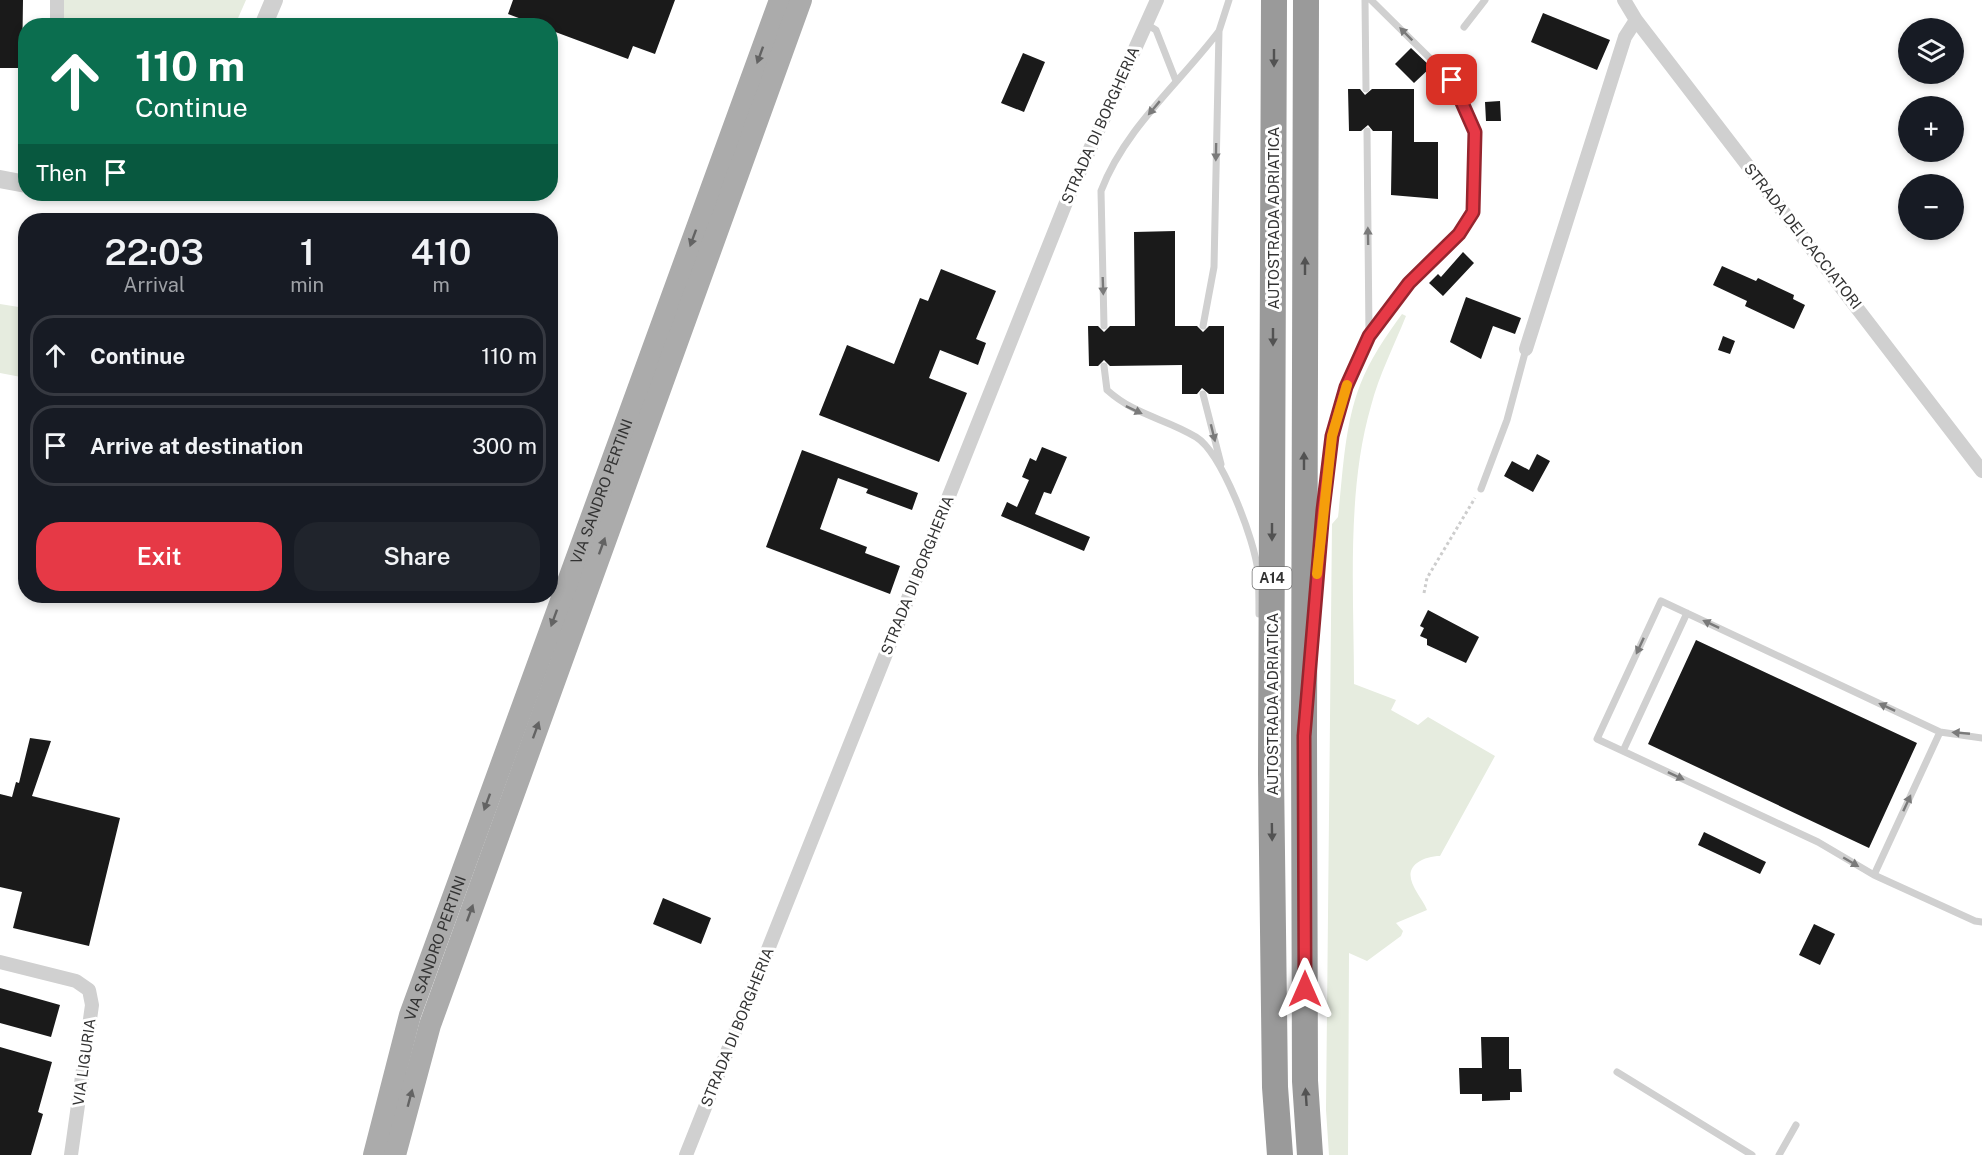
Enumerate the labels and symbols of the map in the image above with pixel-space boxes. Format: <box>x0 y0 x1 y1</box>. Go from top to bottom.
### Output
one-way arrow <box>1399 28 1413 42</box>
street label: STRADA DI BORGHERIA <box>1058 44 1142 206</box>
one-way arrow <box>755 46 764 64</box>
one-way arrow <box>1269 49 1279 68</box>
pin <box>1426 54 1477 105</box>
one-way arrow <box>1148 100 1161 115</box>
street label: AUTOSTRADA ADRIATICA <box>1265 126 1282 309</box>
one-way arrow <box>1212 143 1221 162</box>
street label: STRADA DEI CACCIATORI <box>1741 160 1865 312</box>
one-way arrow <box>1363 226 1373 245</box>
one-way arrow <box>688 229 697 247</box>
one-way arrow <box>1300 256 1310 275</box>
one-way arrow <box>1098 277 1108 296</box>
one-way arrow <box>1268 328 1278 347</box>
one-way arrow <box>1126 405 1144 415</box>
street label: VIA SANDRO PERTINI <box>567 416 635 566</box>
one-way arrow <box>1208 424 1218 442</box>
one-way arrow <box>1299 451 1309 470</box>
street label: STRADA DI BORGHERIA <box>877 493 957 657</box>
one-way arrow <box>1267 523 1277 542</box>
one-way arrow <box>598 537 608 555</box>
road number: A14 <box>1252 567 1292 589</box>
one-way arrow <box>548 609 558 627</box>
street label: AUTOSTRADA ADRIATICA <box>1264 612 1281 795</box>
one-way arrow <box>1702 620 1719 629</box>
one-way arrow <box>1635 638 1644 655</box>
one-way arrow <box>1878 702 1896 712</box>
one-way arrow <box>531 720 541 738</box>
one-way arrow <box>1952 729 1971 738</box>
one-way arrow <box>1668 771 1686 781</box>
one-way arrow <box>482 793 492 811</box>
one-way arrow <box>1903 794 1912 811</box>
one-way arrow <box>1267 823 1277 842</box>
one-way arrow <box>1843 856 1859 867</box>
street label: VIA SANDRO PERTINI <box>400 873 469 1022</box>
one-way arrow <box>466 904 476 922</box>
street label: STRADA DI BORGHERIA <box>697 945 777 1109</box>
position arrow <box>1273 957 1337 1021</box>
street label: VIA LIGURIA <box>69 1017 99 1107</box>
one-way arrow <box>1302 1087 1311 1106</box>
one-way arrow <box>406 1089 416 1108</box>

